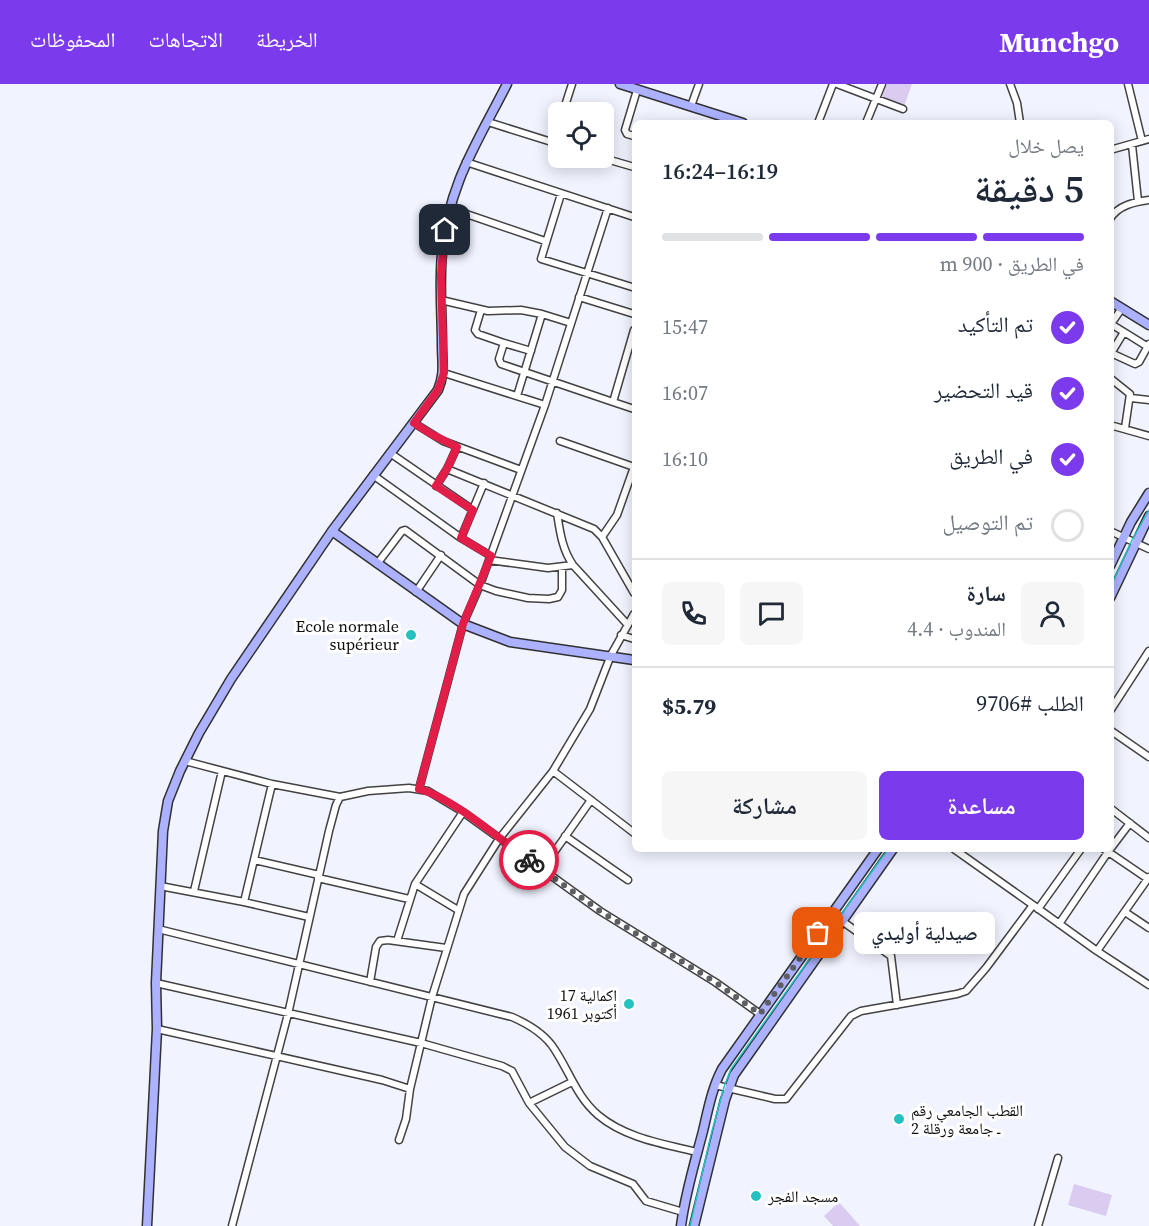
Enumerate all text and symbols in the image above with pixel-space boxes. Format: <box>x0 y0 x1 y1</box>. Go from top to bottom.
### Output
text: Munchgo <box>999 23 1119 61</box>
text: المحفوظات <box>30 25 115 54</box>
text: الاتجاهات <box>148 25 223 54</box>
text: الخريطة <box>256 25 318 54</box>
map controls <box>548 102 614 168</box>
button: locate <box>548 102 614 168</box>
text: يصل خلال <box>1008 132 1084 160</box>
text: 16:19–16:24 <box>662 156 778 186</box>
text: 5 دقيقة <box>974 162 1084 215</box>
pin <box>419 204 470 255</box>
icon: home <box>428 213 461 246</box>
text: في الطريق · 900 m <box>940 250 1084 278</box>
text: تم التأكيد <box>958 309 1033 339</box>
icon: check <box>1051 311 1084 344</box>
text: 15:47 <box>662 313 708 341</box>
text: قيد التحضير <box>934 375 1033 405</box>
icon: check <box>1051 377 1084 410</box>
text: 16:07 <box>662 379 708 407</box>
text: في الطريق <box>949 441 1033 471</box>
icon: check <box>1051 443 1084 476</box>
text: 16:10 <box>662 445 708 473</box>
text: تم التوصيل <box>942 507 1033 537</box>
text: سارة <box>967 578 1006 608</box>
button: phone <box>662 582 725 645</box>
button: chat <box>740 582 803 645</box>
button: person <box>1021 582 1084 645</box>
place label: Ecole normale supérieur <box>296 615 399 655</box>
text: المندوب · 4.4 <box>907 615 1006 643</box>
marker: Ecole normale supérieur <box>404 628 418 642</box>
text: الطلب #9706 <box>976 688 1084 718</box>
text: $5.79 <box>662 691 716 721</box>
button: مشاركة <box>662 771 867 840</box>
button: مساعدة <box>879 771 1084 840</box>
courier <box>499 830 559 890</box>
icon: bike <box>513 844 546 877</box>
pin <box>792 907 843 958</box>
callout: صيدلية أوليدي <box>854 912 995 954</box>
icon: bag <box>801 916 834 949</box>
text: صيدلية أوليدي <box>871 919 978 947</box>
place label: إكمالية 17 أكتوبر 1961 <box>547 984 617 1024</box>
marker: إكمالية 17 أكتوبر 1961 <box>622 997 636 1011</box>
place label: القطب الجامعي رقم 2 ـ جامعة ورقلة <box>911 1099 1023 1139</box>
marker: القطب الجامعي رقم 2 ـ جامعة ورقلة <box>892 1112 906 1126</box>
place label: مسجد الفجر <box>767 1185 838 1207</box>
marker: مسجد الفجر <box>749 1189 763 1203</box>

